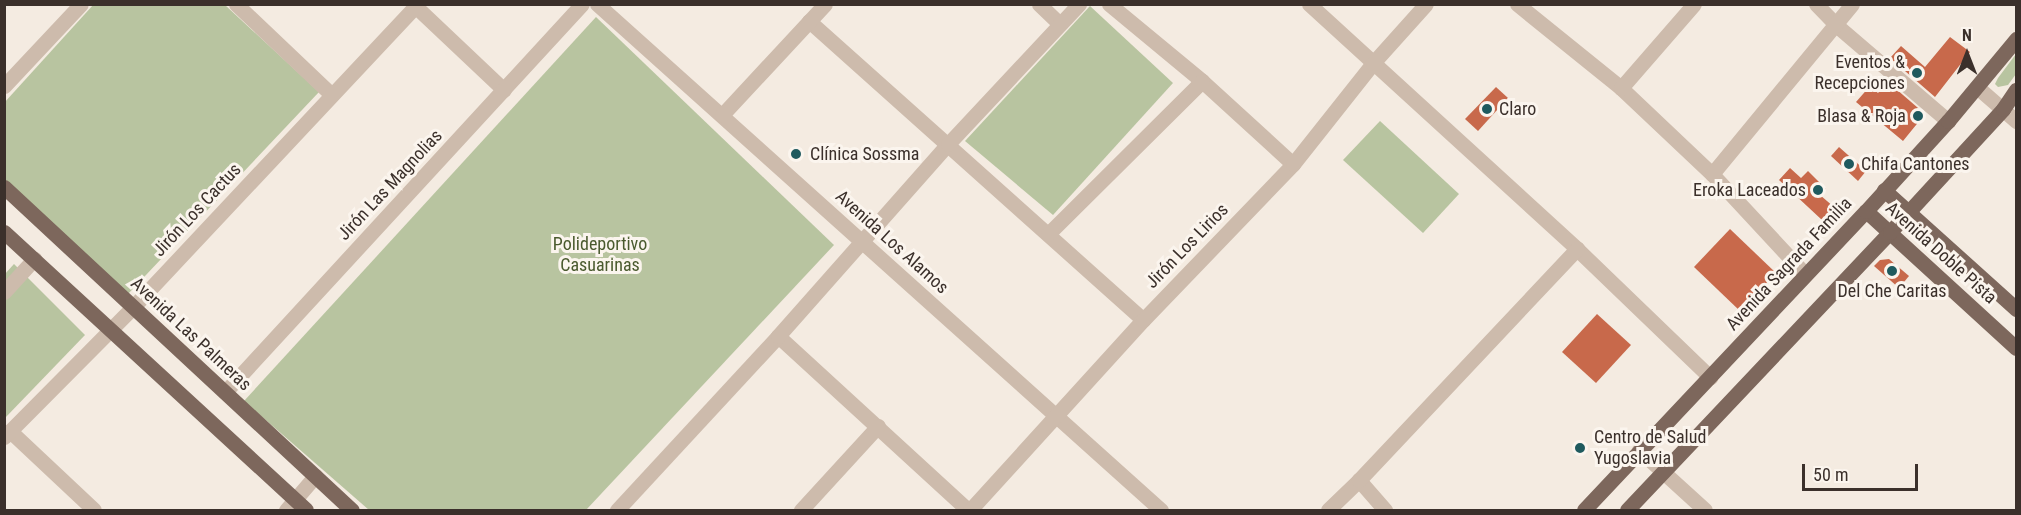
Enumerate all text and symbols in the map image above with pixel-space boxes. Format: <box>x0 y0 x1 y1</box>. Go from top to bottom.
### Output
north arrow <box>1937 24 1997 84</box>
text: N <box>1962 26 1972 45</box>
place label: Eventos & Recepciones <box>1815 52 1905 94</box>
marker: Eventos & Recepciones <box>1910 66 1924 80</box>
place label: Claro <box>1499 98 1536 120</box>
marker: Claro <box>1480 102 1494 116</box>
place label: Blasa & Roja <box>1817 105 1906 127</box>
marker: Blasa & Roja <box>1911 109 1925 123</box>
street label: Jirón Las Magnolias <box>333 125 447 245</box>
place label: Clínica Sossma <box>810 143 919 165</box>
marker: Clínica Sossma <box>787 145 805 163</box>
place label: Chifa Cantones <box>1861 153 1970 175</box>
marker: Chifa Cantones <box>1842 157 1856 171</box>
street label: Jirón Los Cactus <box>148 159 246 261</box>
place label: Eroka Laceados <box>1693 179 1806 201</box>
marker: Eroka Laceados <box>1811 183 1825 197</box>
street label: Avenida Los Alamos <box>831 186 953 298</box>
street label: Avenida Sagrada Familia <box>1722 193 1856 335</box>
street label: Avenida Doble Pista <box>1881 198 2001 308</box>
street label: Jirón Los Lirios <box>1141 199 1233 293</box>
park label: Polideportivo Casuarinas <box>553 234 647 276</box>
marker: Del Che Caritas <box>1885 264 1899 278</box>
street label: Avenida Las Palmeras <box>126 273 256 395</box>
place label: Del Che Caritas <box>1837 280 1947 302</box>
place label: Centro de Salud Yugoslavia <box>1594 427 1706 470</box>
marker: Centro de Salud Yugoslavia <box>1571 439 1589 457</box>
scale bar <box>1805 452 1920 490</box>
text: 50 m <box>1813 464 1848 485</box>

